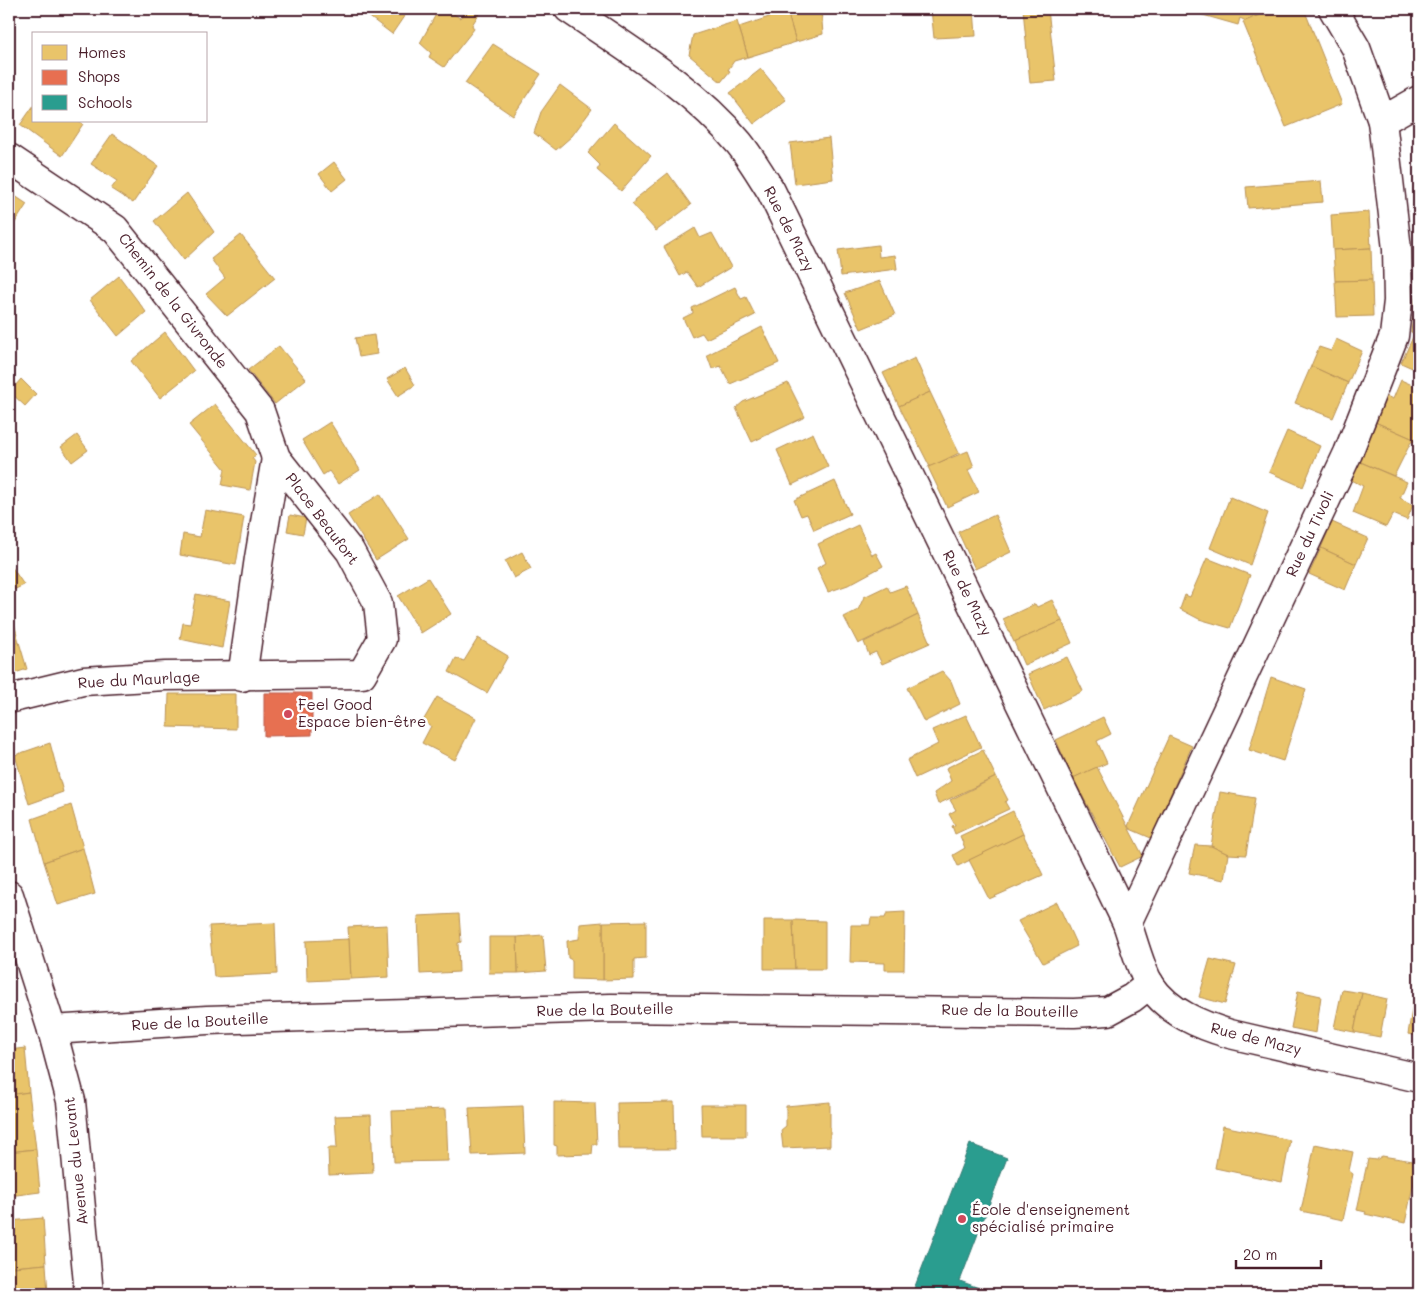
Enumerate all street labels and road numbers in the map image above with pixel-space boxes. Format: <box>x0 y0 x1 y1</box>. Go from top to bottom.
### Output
street label: Rue de Mazy <box>760 183 820 275</box>
street label: Chemin de la Givronde <box>115 229 233 372</box>
street label: Place Beaufort <box>282 468 364 568</box>
street label: Rue du Tivoli <box>1280 487 1338 580</box>
street label: Rue de Mazy <box>939 546 997 639</box>
street label: Rue du Maurlage <box>77 666 201 692</box>
street label: Rue de la Bouteille <box>536 998 674 1020</box>
street label: Rue de la Bouteille <box>941 999 1079 1021</box>
street label: Rue de la Bouteille <box>131 1007 269 1035</box>
street label: Rue de Mazy <box>1209 1017 1304 1059</box>
street label: Avenue du Levant <box>58 1096 92 1226</box>

